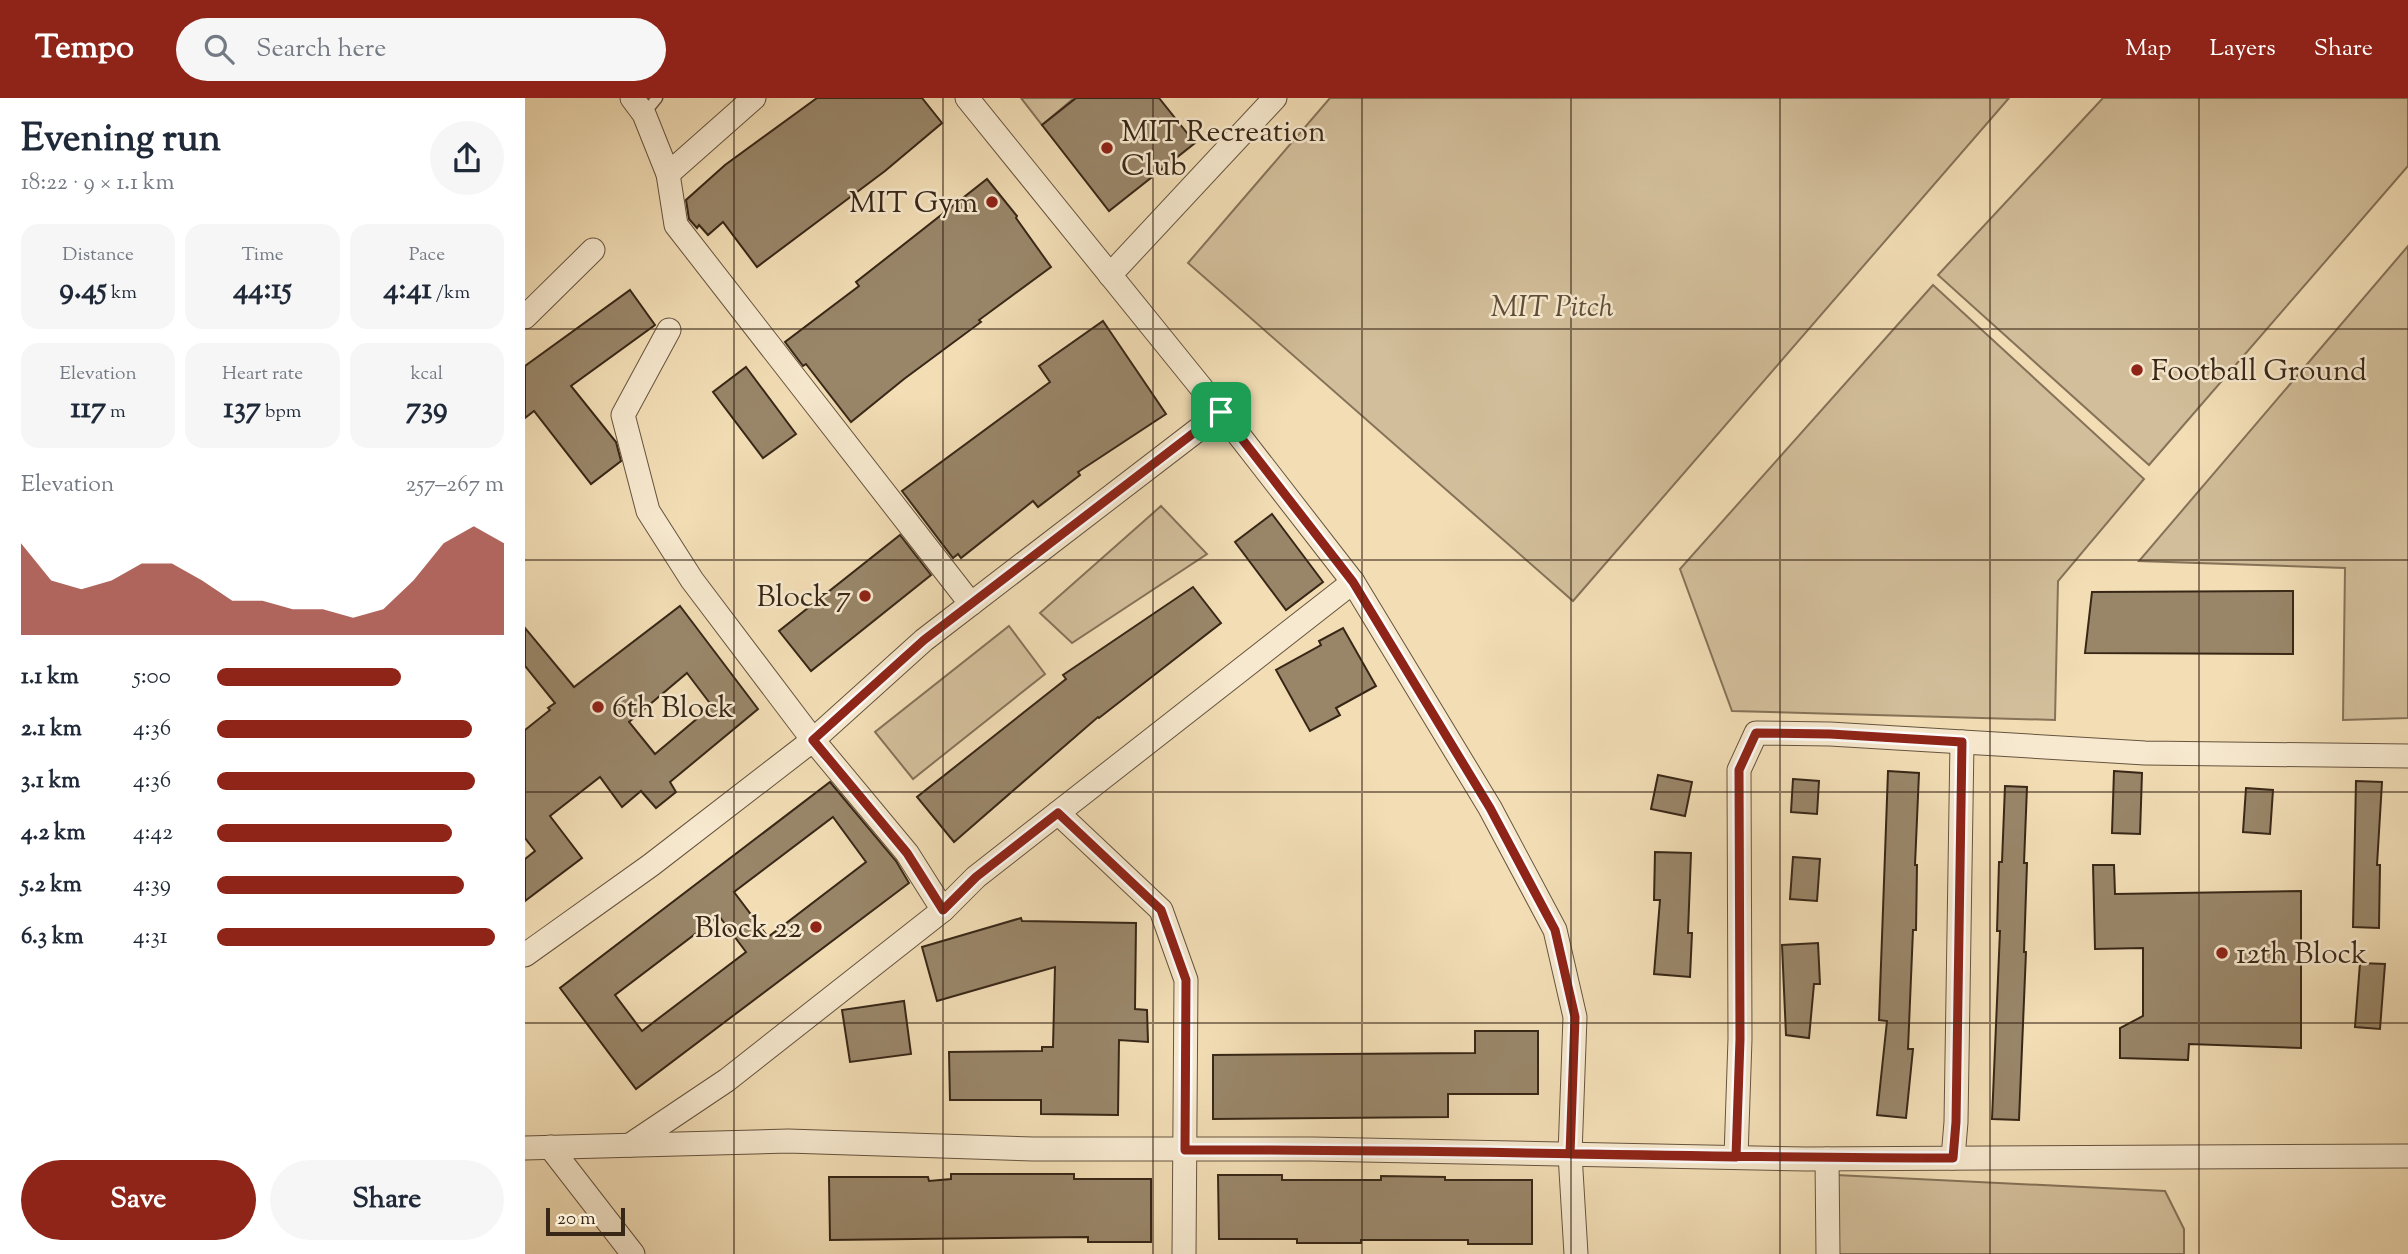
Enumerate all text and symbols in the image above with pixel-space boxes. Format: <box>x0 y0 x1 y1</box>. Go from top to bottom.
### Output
search box <box>176 18 666 81</box>
text: Tempo <box>35 25 134 73</box>
icon: search <box>200 30 238 68</box>
text: Search here <box>256 31 386 68</box>
text: Map <box>2125 32 2171 66</box>
text: Layers <box>2209 32 2276 66</box>
text: Share <box>2314 32 2373 66</box>
place label: MIT Recreation Club <box>1121 112 1326 189</box>
text: Evening run <box>21 114 221 168</box>
button: share <box>430 121 504 195</box>
marker: MIT Recreation Club <box>1099 140 1115 156</box>
text: 18:22 · 9 × 1.1 km <box>21 167 174 200</box>
place label: MIT Gym <box>849 183 978 226</box>
marker: MIT Gym <box>984 194 1000 210</box>
text: Distance <box>62 242 134 269</box>
text: Time <box>241 242 284 269</box>
text: Pace <box>409 242 445 269</box>
text: 9.45 <box>59 269 107 312</box>
text: 44:15 <box>233 269 292 312</box>
text: 4:41 <box>383 269 432 312</box>
text: km <box>107 280 137 307</box>
text: /km <box>432 280 470 307</box>
park label: MIT Pitch <box>1491 287 1614 330</box>
place label: Football Ground <box>2151 351 2367 394</box>
text: Elevation <box>60 361 137 388</box>
text: Heart rate <box>222 361 303 388</box>
text: kcal <box>410 361 443 388</box>
marker: Football Ground <box>2129 362 2145 378</box>
pin <box>1191 382 1251 442</box>
text: 117 <box>71 388 106 431</box>
text: 137 <box>224 388 261 431</box>
text: 739 <box>406 388 448 431</box>
icon: arrive <box>1202 393 1240 431</box>
text: m <box>106 399 126 426</box>
text: bpm <box>261 399 301 426</box>
text: Elevation <box>21 469 114 502</box>
text: 257–267 m <box>405 469 504 502</box>
place label: Block 7 <box>757 577 851 620</box>
marker: Block 7 <box>857 588 873 604</box>
text: 1.1 km <box>21 661 79 694</box>
text: 5:00 <box>133 661 171 694</box>
place label: 6th Block <box>612 688 734 731</box>
marker: 6th Block <box>590 699 606 715</box>
text: 2.1 km <box>21 713 82 746</box>
text: 4:36 <box>133 713 171 746</box>
text: 3.1 km <box>21 765 80 798</box>
text: 4:36 <box>133 765 171 798</box>
text: 4.2 km <box>21 817 86 850</box>
text: 4:42 <box>133 817 173 850</box>
text: 5.2 km <box>21 869 82 902</box>
text: 4:39 <box>133 869 171 902</box>
place label: Block 22 <box>695 908 802 951</box>
marker: Block 22 <box>808 919 824 935</box>
text: 6.3 km <box>21 921 84 954</box>
text: 4:31 <box>133 921 168 954</box>
place label: 12th Block <box>2236 934 2367 977</box>
marker: 12th Block <box>2214 945 2230 961</box>
button: Save <box>21 1160 256 1240</box>
button: Share <box>270 1160 504 1240</box>
scale bar <box>546 1205 625 1237</box>
text: 20 m <box>557 1206 596 1233</box>

